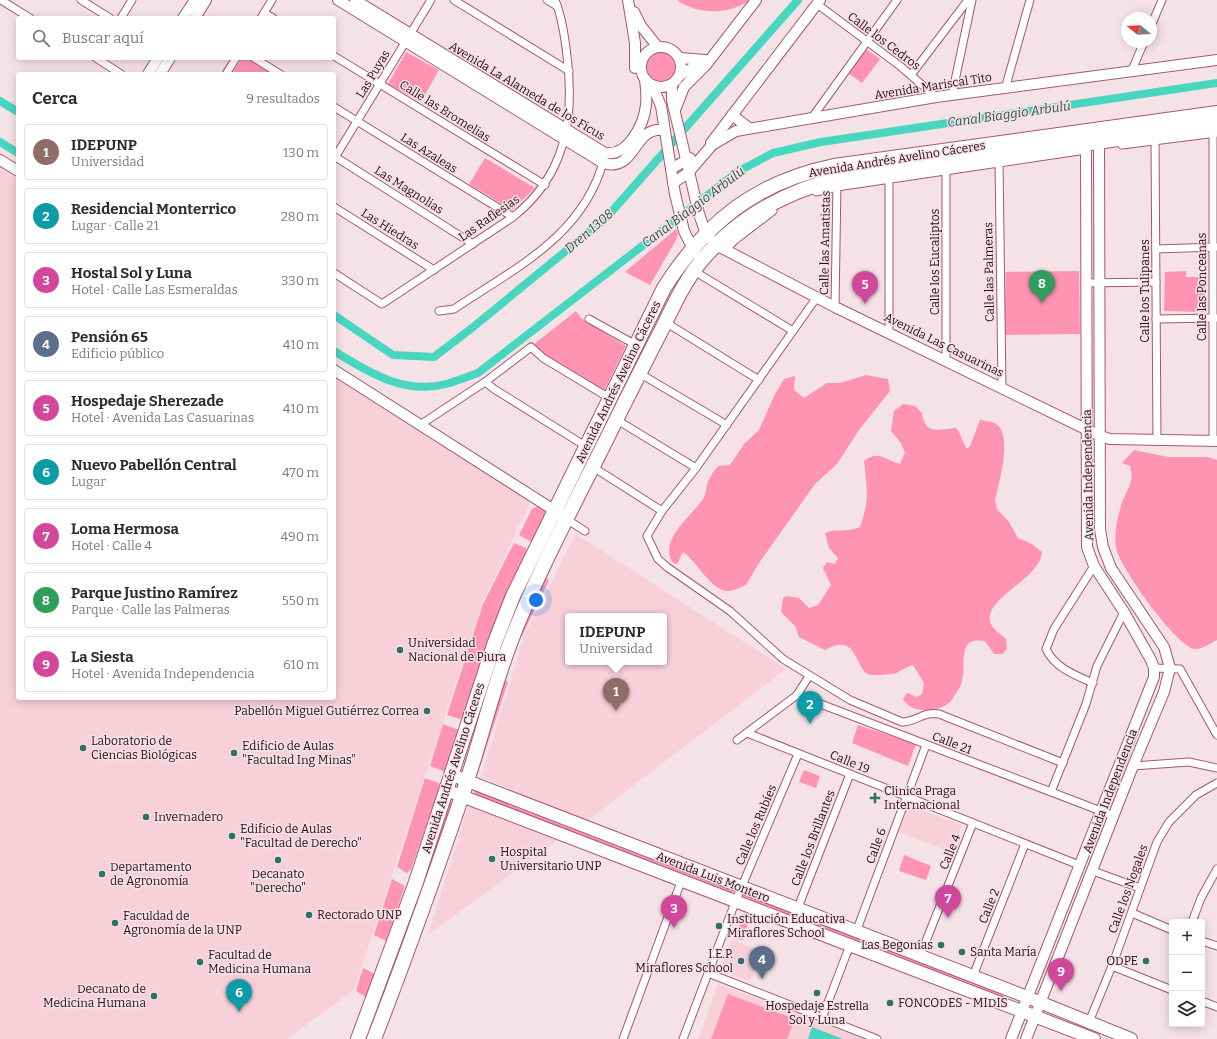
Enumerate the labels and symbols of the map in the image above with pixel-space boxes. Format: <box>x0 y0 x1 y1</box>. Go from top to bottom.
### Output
street label: Calle los Cedros <box>845 9 923 73</box>
north arrow <box>1121 12 1157 48</box>
street label: Avenida La Alameda de los Ficus <box>447 39 608 143</box>
street label: Las Puyas <box>353 47 393 101</box>
street label: Avenida Mariscal Tito <box>873 70 993 102</box>
street label: Calle las Bromelias <box>397 77 493 145</box>
water label: Canal Biaggio Arbulú <box>946 98 1072 130</box>
street label: Las Azaleas <box>398 130 460 176</box>
street label: Avenida Andrés Avelino Cáceres <box>808 138 987 180</box>
street label: Las Magnolias <box>372 163 446 217</box>
water label: Canal Biaggio Arbulú <box>639 163 747 250</box>
street label: Calle las Amatistas <box>817 190 833 295</box>
street label: Las Raflesias <box>456 192 522 244</box>
street label: Las Hiedras <box>359 206 422 252</box>
water label: Dren 1308 <box>562 206 617 256</box>
street label: Calle los Eucaliptos <box>928 208 942 315</box>
street label: Calle las Palmeras <box>981 222 997 322</box>
street label: Calle las Ponceanas <box>1195 233 1209 341</box>
street label: Calle los Tulipanes <box>1138 239 1152 343</box>
pin: 8 <box>1029 270 1055 303</box>
pin: 5 <box>852 271 878 304</box>
street label: Avenida Andrés Avelino Cáceres <box>573 298 664 465</box>
street label: Avenida Las Casuarinas <box>882 310 1006 380</box>
street label: Avenida Independencia <box>1080 409 1096 541</box>
your location <box>526 590 546 610</box>
place label: Universidad Nacional de Piura <box>408 636 506 664</box>
marker: Universidad Nacional de Piura <box>395 645 405 655</box>
pin: 1 <box>603 678 629 711</box>
street label: Avenida Andrés Avelino Cáceres <box>419 681 487 855</box>
pin: 2 <box>797 691 823 724</box>
place label: Pabellón Miguel Gutiérrez Correa <box>234 704 419 718</box>
marker: Pabellón Miguel Gutiérrez Correa <box>422 706 432 716</box>
street label: Avenida Independencia <box>1080 727 1140 855</box>
street label: Calle 21 <box>930 729 974 757</box>
place label: Laboratorio de Ciencias Biológicas <box>91 734 197 762</box>
place label: Edificio de Aulas "Facultad Ing Minas" <box>242 739 356 767</box>
marker: Laboratorio de Ciencias Biológicas <box>78 743 88 753</box>
marker: Edificio de Aulas "Facultad Ing Minas" <box>229 748 239 758</box>
street label: Calle 19 <box>828 748 872 776</box>
street label: Calle los Rubíes <box>733 782 779 867</box>
place label: Clinica Praga Internacional <box>884 784 961 812</box>
street label: Calle los Brillantes <box>788 788 838 888</box>
marker: Clinica Praga Internacional <box>869 792 881 804</box>
place label: Invernadero <box>154 810 223 824</box>
marker: Invernadero <box>141 812 151 822</box>
place label: Edificio de Aulas "Facultad de Derecho" <box>240 822 362 850</box>
street label: Calle 6 <box>863 826 889 866</box>
marker: Edificio de Aulas "Facultad de Derecho" <box>227 831 237 841</box>
street label: Calle 4 <box>937 832 963 872</box>
street label: Calle los Nogales <box>1105 842 1151 935</box>
place label: Hospital Universitario UNP <box>500 845 601 873</box>
street label: Avenida Luis Montero <box>654 849 772 905</box>
marker: Hospital Universitario UNP <box>487 854 497 864</box>
marker: Decanato "Derecho" <box>273 855 283 865</box>
place label: Departamento de Agronomía <box>110 860 192 888</box>
place label: Decanato "Derecho" <box>250 867 306 895</box>
marker: Departamento de Agronomía <box>97 869 107 879</box>
pin: 7 <box>935 885 961 918</box>
street label: Calle 2 <box>976 886 1002 926</box>
pin: 3 <box>661 895 687 928</box>
place label: Rectorado UNP <box>317 908 402 922</box>
place label: Faculdad de Agronomía de la UNP <box>123 909 242 937</box>
marker: Rectorado UNP <box>304 910 314 920</box>
place label: Institución Educativa Miraflores School <box>727 912 846 940</box>
marker: Faculdad de Agronomía de la UNP <box>110 918 120 928</box>
marker: Institución Educativa Miraflores School <box>714 921 724 931</box>
place label: Las Begonias <box>861 938 933 952</box>
marker: Las Begonias <box>936 940 946 950</box>
place label: Santa María <box>970 945 1037 959</box>
pin: 4 <box>749 946 775 979</box>
place label: I.E.P. Miraflores School <box>635 947 734 975</box>
marker: Santa María <box>957 947 967 957</box>
place label: Facultad de Medicina Humana <box>208 948 311 976</box>
place label: ODPE <box>1106 954 1138 968</box>
marker: I.E.P. Miraflores School <box>736 956 746 966</box>
marker: ODPE <box>1141 956 1151 966</box>
marker: Facultad de Medicina Humana <box>195 957 205 967</box>
pin: 9 <box>1048 958 1074 991</box>
pin: 6 <box>226 979 252 1012</box>
place label: Decanato de Medicina Humana <box>43 982 146 1010</box>
marker: Hospedaje Estrella Sol y Luna <box>812 988 822 998</box>
marker: Decanato de Medicina Humana <box>149 991 159 1001</box>
place label: FONCODES - MIDIS <box>898 996 1008 1010</box>
marker: FONCODES - MIDIS <box>885 998 895 1008</box>
place label: Hospedaje Estrella Sol y Luna <box>765 999 869 1027</box>

